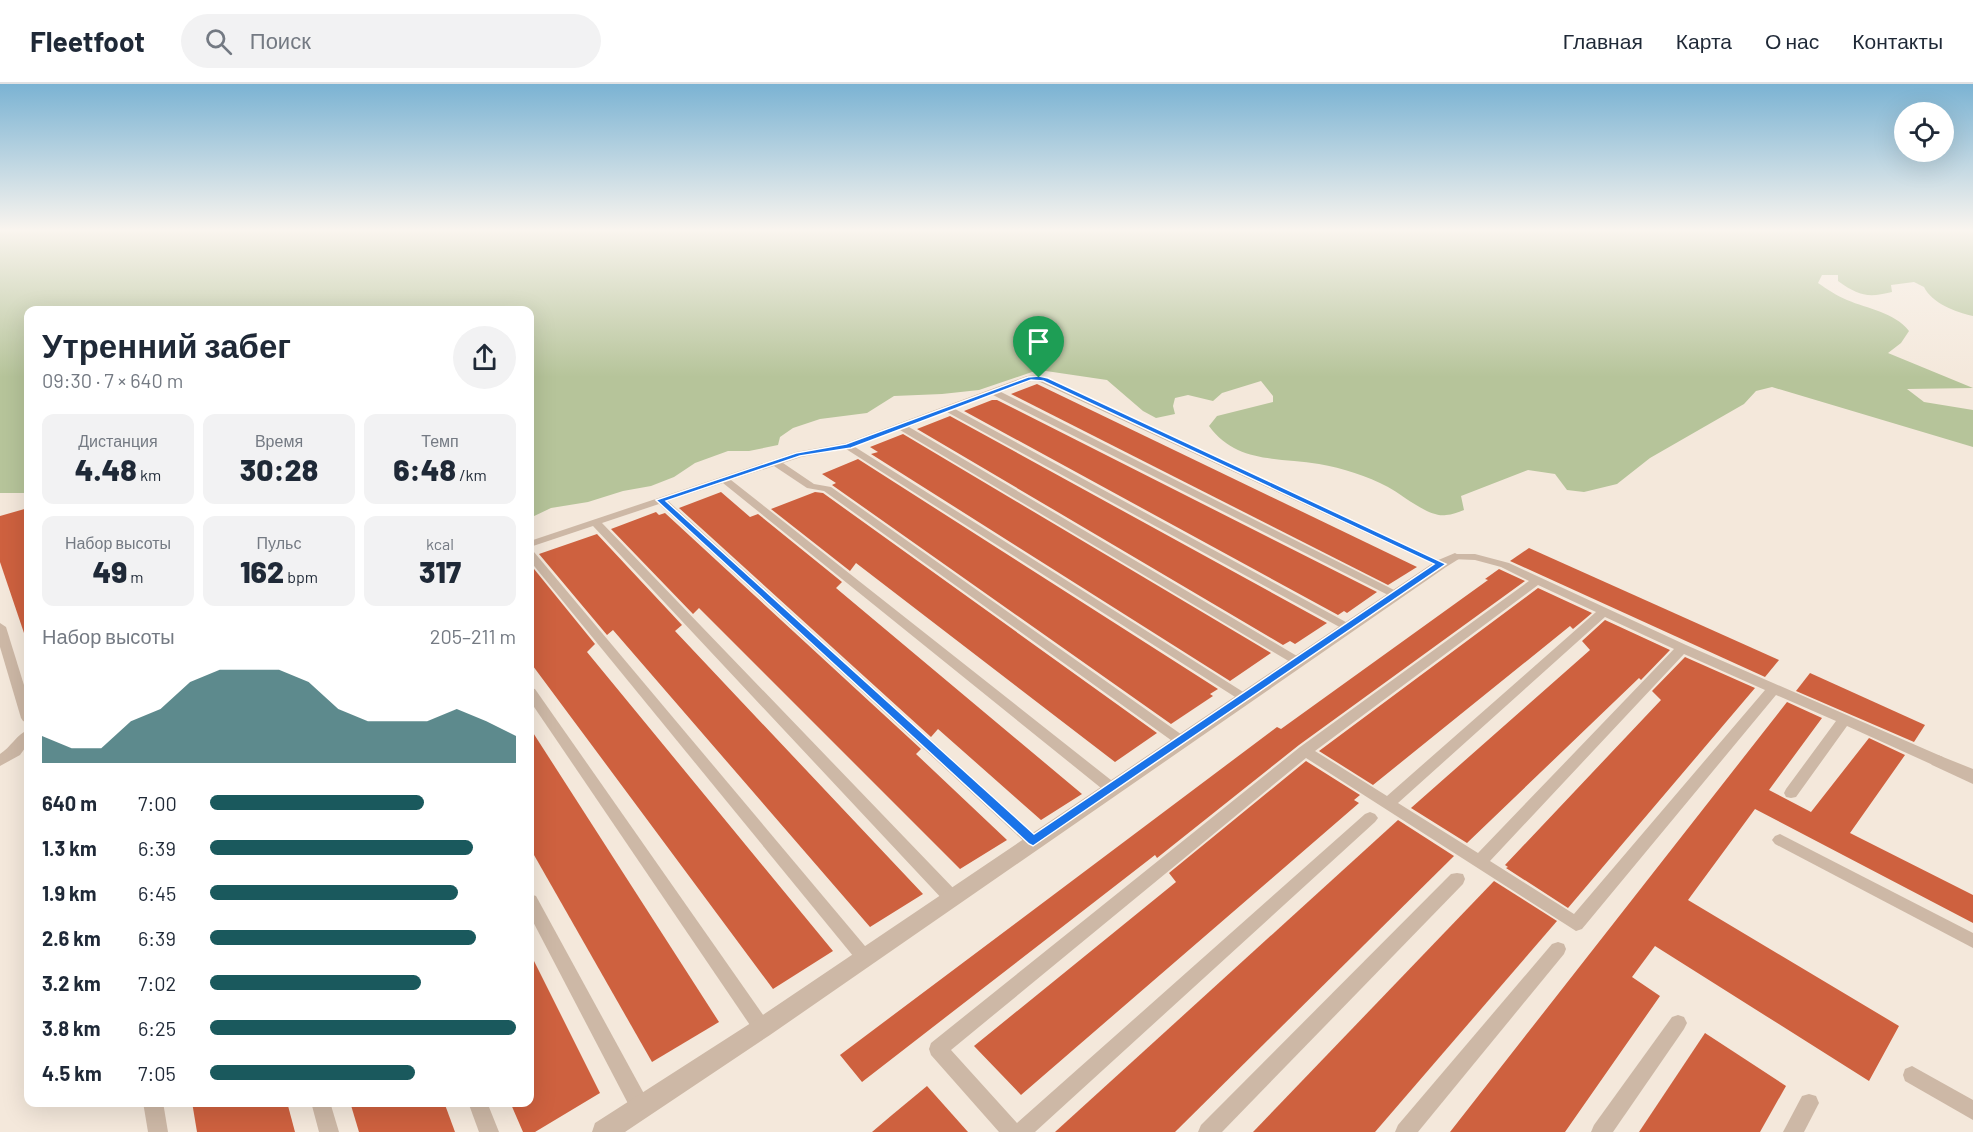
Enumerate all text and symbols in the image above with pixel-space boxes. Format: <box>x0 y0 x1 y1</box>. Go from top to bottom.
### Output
search box <box>181 14 601 68</box>
text: Fleetfoot <box>30 24 145 58</box>
icon: search <box>202 25 235 58</box>
text: Поиск <box>250 27 311 53</box>
text: Главная <box>1563 28 1643 53</box>
text: Карта <box>1676 28 1732 53</box>
text: О нас <box>1765 28 1819 53</box>
text: Контакты <box>1852 28 1943 53</box>
map controls <box>1894 102 1954 162</box>
button: locate <box>1894 102 1954 162</box>
pin <box>1013 316 1064 378</box>
text: Утренний забег <box>42 325 291 365</box>
icon: arrive <box>1022 325 1055 358</box>
button: share <box>453 326 516 389</box>
text: 09:30 · 7 × 640 m <box>42 368 183 392</box>
text: Дистанция <box>78 431 158 450</box>
text: Время <box>255 431 303 450</box>
text: Темп <box>421 431 459 450</box>
text: 4.48 <box>75 451 137 487</box>
text: 30:28 <box>240 451 318 487</box>
text: 6:48 <box>393 451 456 487</box>
text: km <box>137 465 161 484</box>
text: /km <box>456 465 487 484</box>
text: Набор высоты <box>65 533 171 552</box>
text: Пульс <box>257 533 301 552</box>
text: kcal <box>426 534 454 553</box>
text: 49 <box>92 553 127 589</box>
text: 162 <box>240 553 284 589</box>
text: 317 <box>419 553 461 589</box>
text: m <box>127 567 144 586</box>
text: bpm <box>284 567 318 586</box>
text: Набор высоты <box>42 624 175 648</box>
text: 205–211 m <box>430 624 516 648</box>
text: 640 m <box>42 791 97 815</box>
text: 7:00 <box>138 791 177 815</box>
text: 1.3 km <box>42 836 97 860</box>
text: 6:39 <box>138 836 176 860</box>
text: 1.9 km <box>42 881 96 905</box>
text: 6:45 <box>138 881 176 905</box>
text: 2.6 km <box>42 926 101 950</box>
text: 6:39 <box>138 926 176 950</box>
text: 3.2 km <box>42 971 101 995</box>
text: 7:02 <box>138 971 176 995</box>
text: 3.8 km <box>42 1016 100 1040</box>
text: 6:25 <box>138 1016 176 1040</box>
text: 4.5 km <box>42 1061 102 1085</box>
text: 7:05 <box>138 1061 176 1085</box>

